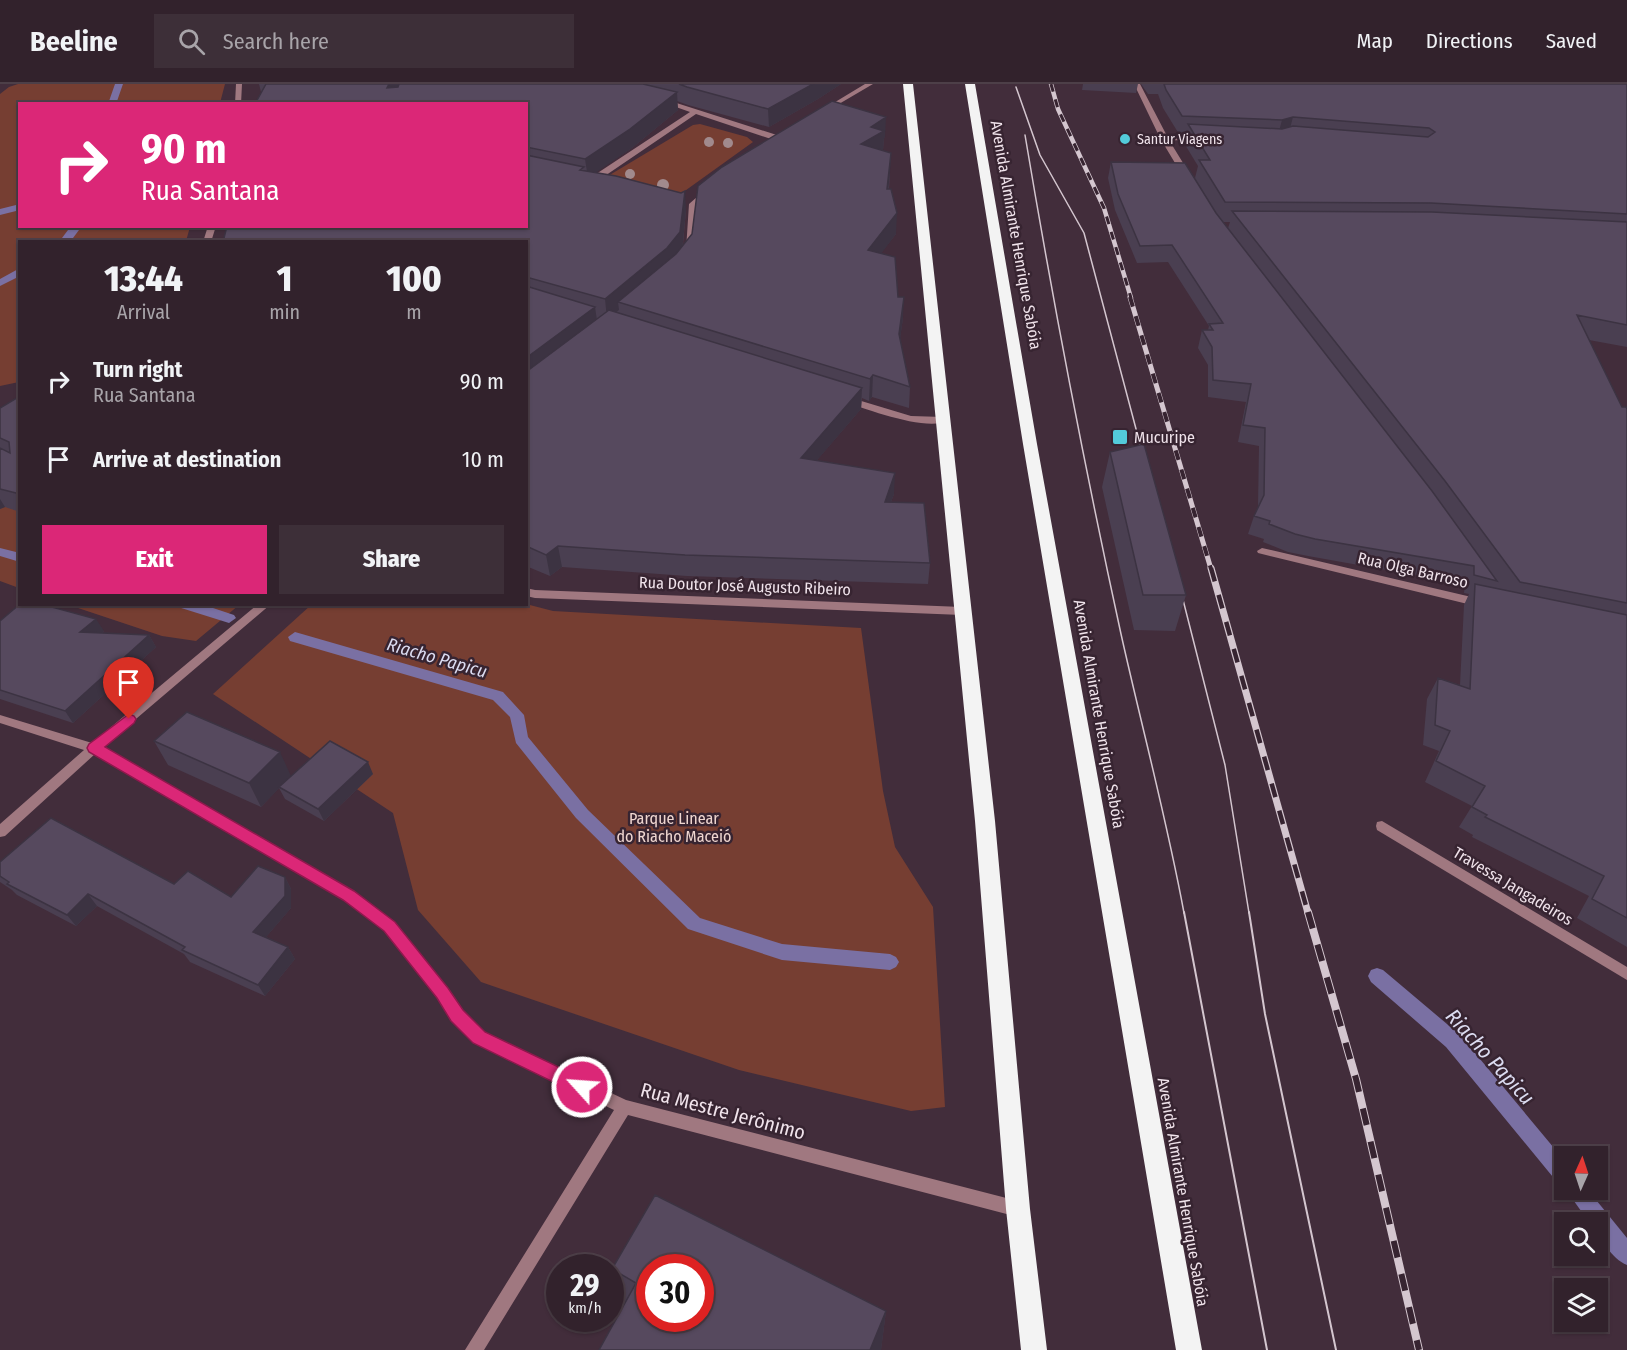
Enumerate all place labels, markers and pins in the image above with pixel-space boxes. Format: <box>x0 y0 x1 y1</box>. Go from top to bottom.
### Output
place label: Santur Viagens <box>1137 131 1222 148</box>
marker: Santur Viagens <box>1118 132 1132 146</box>
marker: Mucuripe <box>1111 428 1129 446</box>
place label: Mucuripe <box>1134 428 1195 447</box>
pin <box>103 657 154 719</box>

